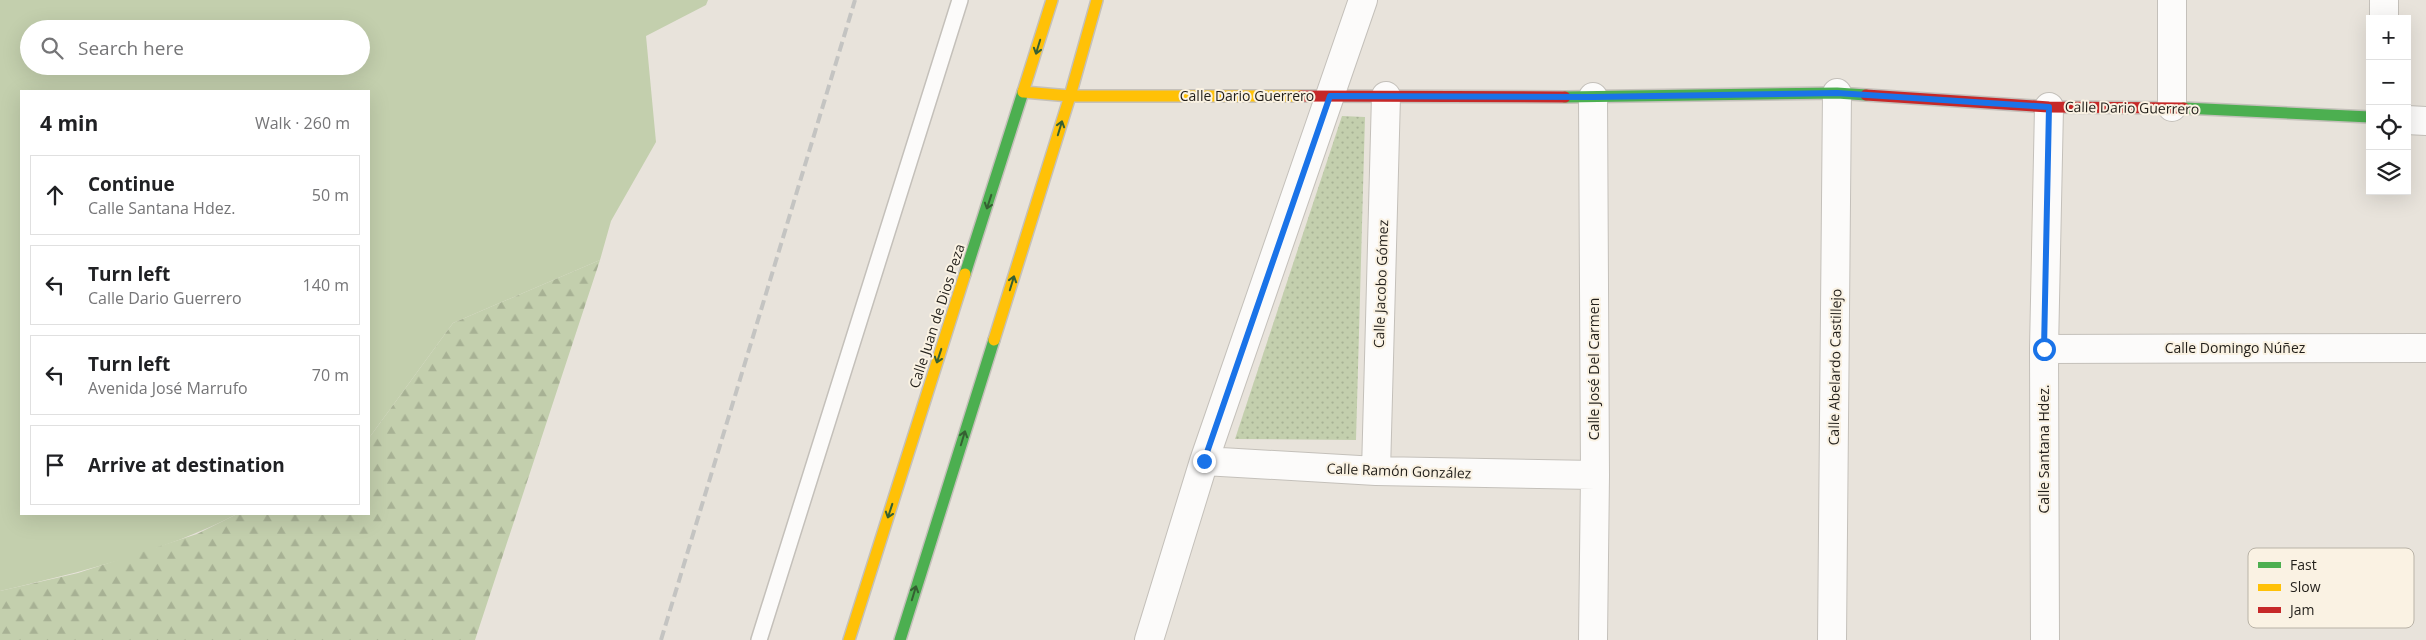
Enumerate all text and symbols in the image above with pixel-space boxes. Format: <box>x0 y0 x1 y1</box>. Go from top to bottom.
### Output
map controls <box>2366 15 2411 195</box>
button: + <box>2366 15 2411 60</box>
search box <box>20 20 370 75</box>
icon: search <box>38 34 66 62</box>
text: Search here <box>78 35 184 61</box>
one-way arrow <box>1032 38 1042 54</box>
button: − <box>2366 60 2411 105</box>
street label: Calle Dario Guerrero <box>1180 86 1314 105</box>
street label: Calle Dario Guerrero <box>2065 97 2199 118</box>
button: locate <box>2366 105 2411 150</box>
text: 4 min <box>40 109 98 137</box>
text: Walk · 260 m <box>255 112 350 134</box>
one-way arrow <box>1056 121 1066 137</box>
button: layers <box>2366 150 2411 195</box>
text: Continue <box>88 171 175 197</box>
icon: ahead <box>41 181 69 209</box>
text: 50 m <box>312 184 349 206</box>
one-way arrow <box>984 193 993 209</box>
text: Calle Santana Hdez. <box>88 197 235 219</box>
street label: Calle Jacobo Gómez <box>1369 219 1392 349</box>
street label: Calle Juan de Dios Peza <box>904 241 969 390</box>
text: Turn left <box>88 261 170 287</box>
icon: left <box>41 271 69 299</box>
text: 140 m <box>303 274 349 296</box>
one-way arrow <box>1007 276 1017 292</box>
text: Calle Dario Guerrero <box>88 287 242 309</box>
street label: Calle Abelardo Castillejo <box>1824 288 1845 446</box>
street label: Calle José Del Carmen <box>1584 298 1603 440</box>
route start <box>2033 338 2056 361</box>
street label: Calle Domingo Núñez <box>2165 338 2306 357</box>
one-way arrow <box>934 348 944 364</box>
text: Turn left <box>88 351 170 377</box>
icon: left <box>41 361 69 389</box>
text: 70 m <box>312 364 349 386</box>
text: Avenida José Marrufo <box>88 377 248 399</box>
street label: Calle Santana Hdez. <box>2034 385 2053 513</box>
one-way arrow <box>959 431 968 447</box>
route end <box>1193 450 1216 473</box>
icon: arrive <box>41 451 69 479</box>
text: Arrive at destination <box>88 452 285 478</box>
street label: Calle Ramón González <box>1326 458 1472 483</box>
one-way arrow <box>885 503 894 518</box>
legend <box>2248 548 2414 628</box>
text: Fast <box>2290 555 2317 574</box>
text: Slow <box>2290 577 2321 596</box>
one-way arrow <box>910 586 920 602</box>
text: Jam <box>2288 600 2315 619</box>

